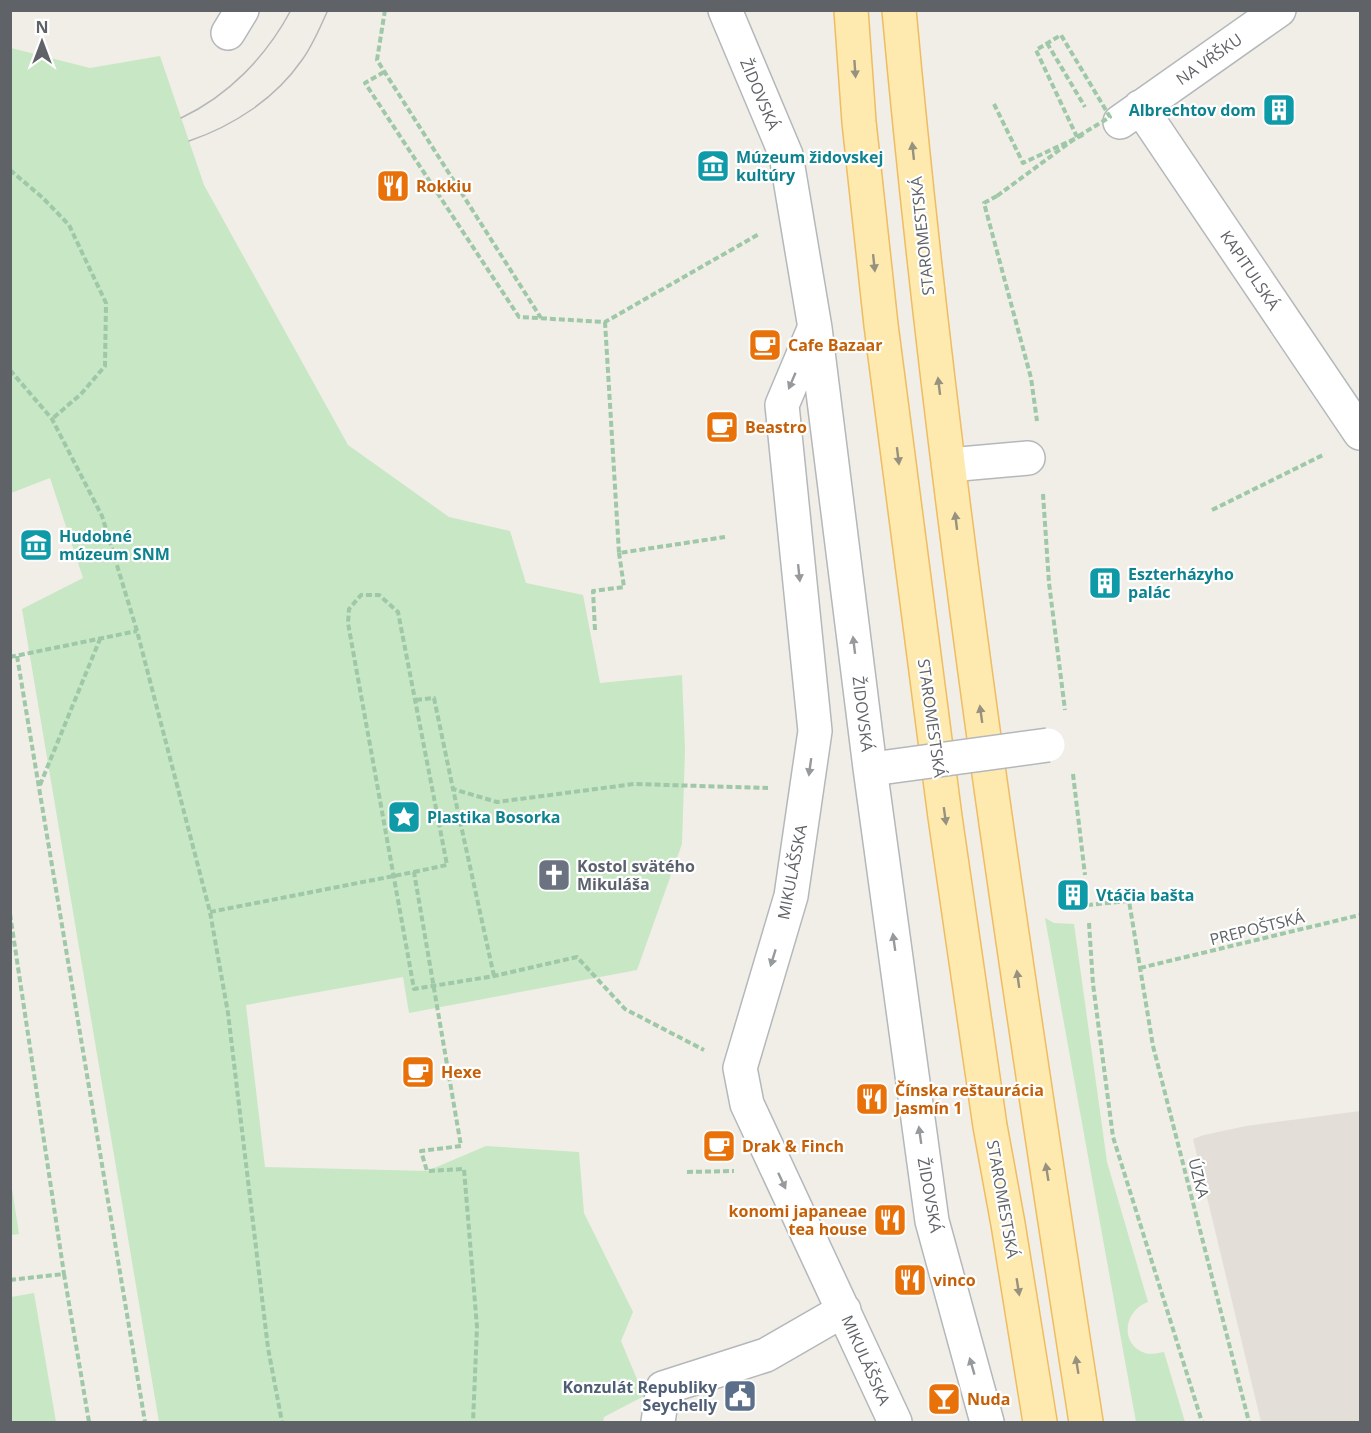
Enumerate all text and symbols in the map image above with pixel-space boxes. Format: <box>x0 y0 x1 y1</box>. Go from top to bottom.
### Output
north arrow <box>12 12 72 72</box>
text: N <box>35 16 49 38</box>
street label: NA VŔŠKU <box>1172 28 1246 90</box>
street label: ŽIDOVSKÁ <box>735 55 785 134</box>
one-way arrow <box>851 59 860 78</box>
building icon: Albrechtov dom <box>1261 92 1297 128</box>
place label: Albrechtov dom <box>1129 99 1256 121</box>
one-way arrow <box>908 141 918 160</box>
place label: Múzeum židovskej kultúry <box>736 146 883 186</box>
museum icon: Múzeum židovskej kultúry <box>695 148 731 184</box>
restaurant icon: Rokkiu <box>375 168 411 204</box>
place label: Rokkiu <box>416 175 472 197</box>
street label: STAROMESTSKÁ <box>905 175 939 297</box>
street label: KAPITULSKÁ <box>1215 226 1285 315</box>
one-way arrow <box>870 253 879 272</box>
cafe icon: Cafe Bazaar <box>747 327 783 363</box>
place label: Cafe Bazaar <box>788 334 882 356</box>
one-way arrow <box>787 373 797 391</box>
one-way arrow <box>935 377 944 396</box>
cafe icon: Beastro <box>704 409 740 445</box>
place label: Beastro <box>745 416 807 438</box>
one-way arrow <box>893 447 903 466</box>
one-way arrow <box>951 511 961 530</box>
place label: Hudobné múzeum SNM <box>59 525 170 565</box>
museum icon: Hudobné múzeum SNM <box>18 527 54 563</box>
place label: Eszterházyho palác <box>1128 563 1234 603</box>
one-way arrow <box>794 564 804 583</box>
building icon: Eszterházyho palác <box>1087 565 1123 601</box>
one-way arrow <box>850 635 859 654</box>
street label: STAROMESTSKÁ <box>913 657 951 780</box>
street label: ŽIDOVSKÁ <box>847 675 879 754</box>
one-way arrow <box>976 705 985 724</box>
one-way arrow <box>805 758 814 777</box>
place icon: Plastika Bosorka <box>386 799 422 835</box>
place label: Plastika Bosorka <box>427 806 560 828</box>
one-way arrow <box>940 807 950 826</box>
street label: MIKULÁŠSKA <box>772 822 812 921</box>
place label: Kostol svätého Mikuláša <box>577 855 695 895</box>
church icon: Kostol svätého Mikuláša <box>536 857 572 893</box>
building icon: Vtáčia bašta <box>1055 877 1091 913</box>
place label: Vtáčia bašta <box>1096 884 1194 906</box>
street label: PREPOŠTSKÁ <box>1207 905 1307 950</box>
one-way arrow <box>889 933 898 952</box>
one-way arrow <box>768 949 777 967</box>
one-way arrow <box>1014 970 1023 989</box>
cafe icon: Hexe <box>400 1054 436 1090</box>
place label: Hexe <box>441 1061 481 1083</box>
place label: Čínska reštaurácia Jasmín 1 <box>893 1079 1044 1119</box>
restaurant icon: Čínska reštaurácia Jasmín 1 <box>854 1081 890 1117</box>
one-way arrow <box>915 1126 925 1145</box>
cafe icon: Drak & Finch <box>701 1128 737 1164</box>
place label: Drak & Finch <box>742 1135 844 1157</box>
street label: STAROMESTSKÁ <box>982 1138 1024 1261</box>
street label: ŽIDOVSKÁ <box>913 1156 948 1235</box>
street label: ÚZKA <box>1183 1156 1215 1201</box>
one-way arrow <box>1042 1162 1051 1181</box>
one-way arrow <box>777 1173 787 1191</box>
place label: konomi japaneae tea house <box>729 1200 867 1240</box>
restaurant icon: konomi japaneae tea house <box>872 1202 908 1238</box>
restaurant icon: vinco <box>892 1262 928 1298</box>
place label: vinco <box>933 1269 976 1291</box>
one-way arrow <box>1014 1278 1023 1297</box>
street label: MIKULÁŠSKA <box>836 1312 896 1409</box>
one-way arrow <box>1072 1355 1081 1374</box>
one-way arrow <box>967 1357 976 1375</box>
place label: Konzulát Republiky Seychelly <box>562 1376 718 1416</box>
public building icon: Konzulát Republiky Seychelly <box>722 1378 758 1414</box>
bar icon: Nuda <box>926 1381 962 1417</box>
place label: Nuda <box>967 1388 1010 1410</box>

